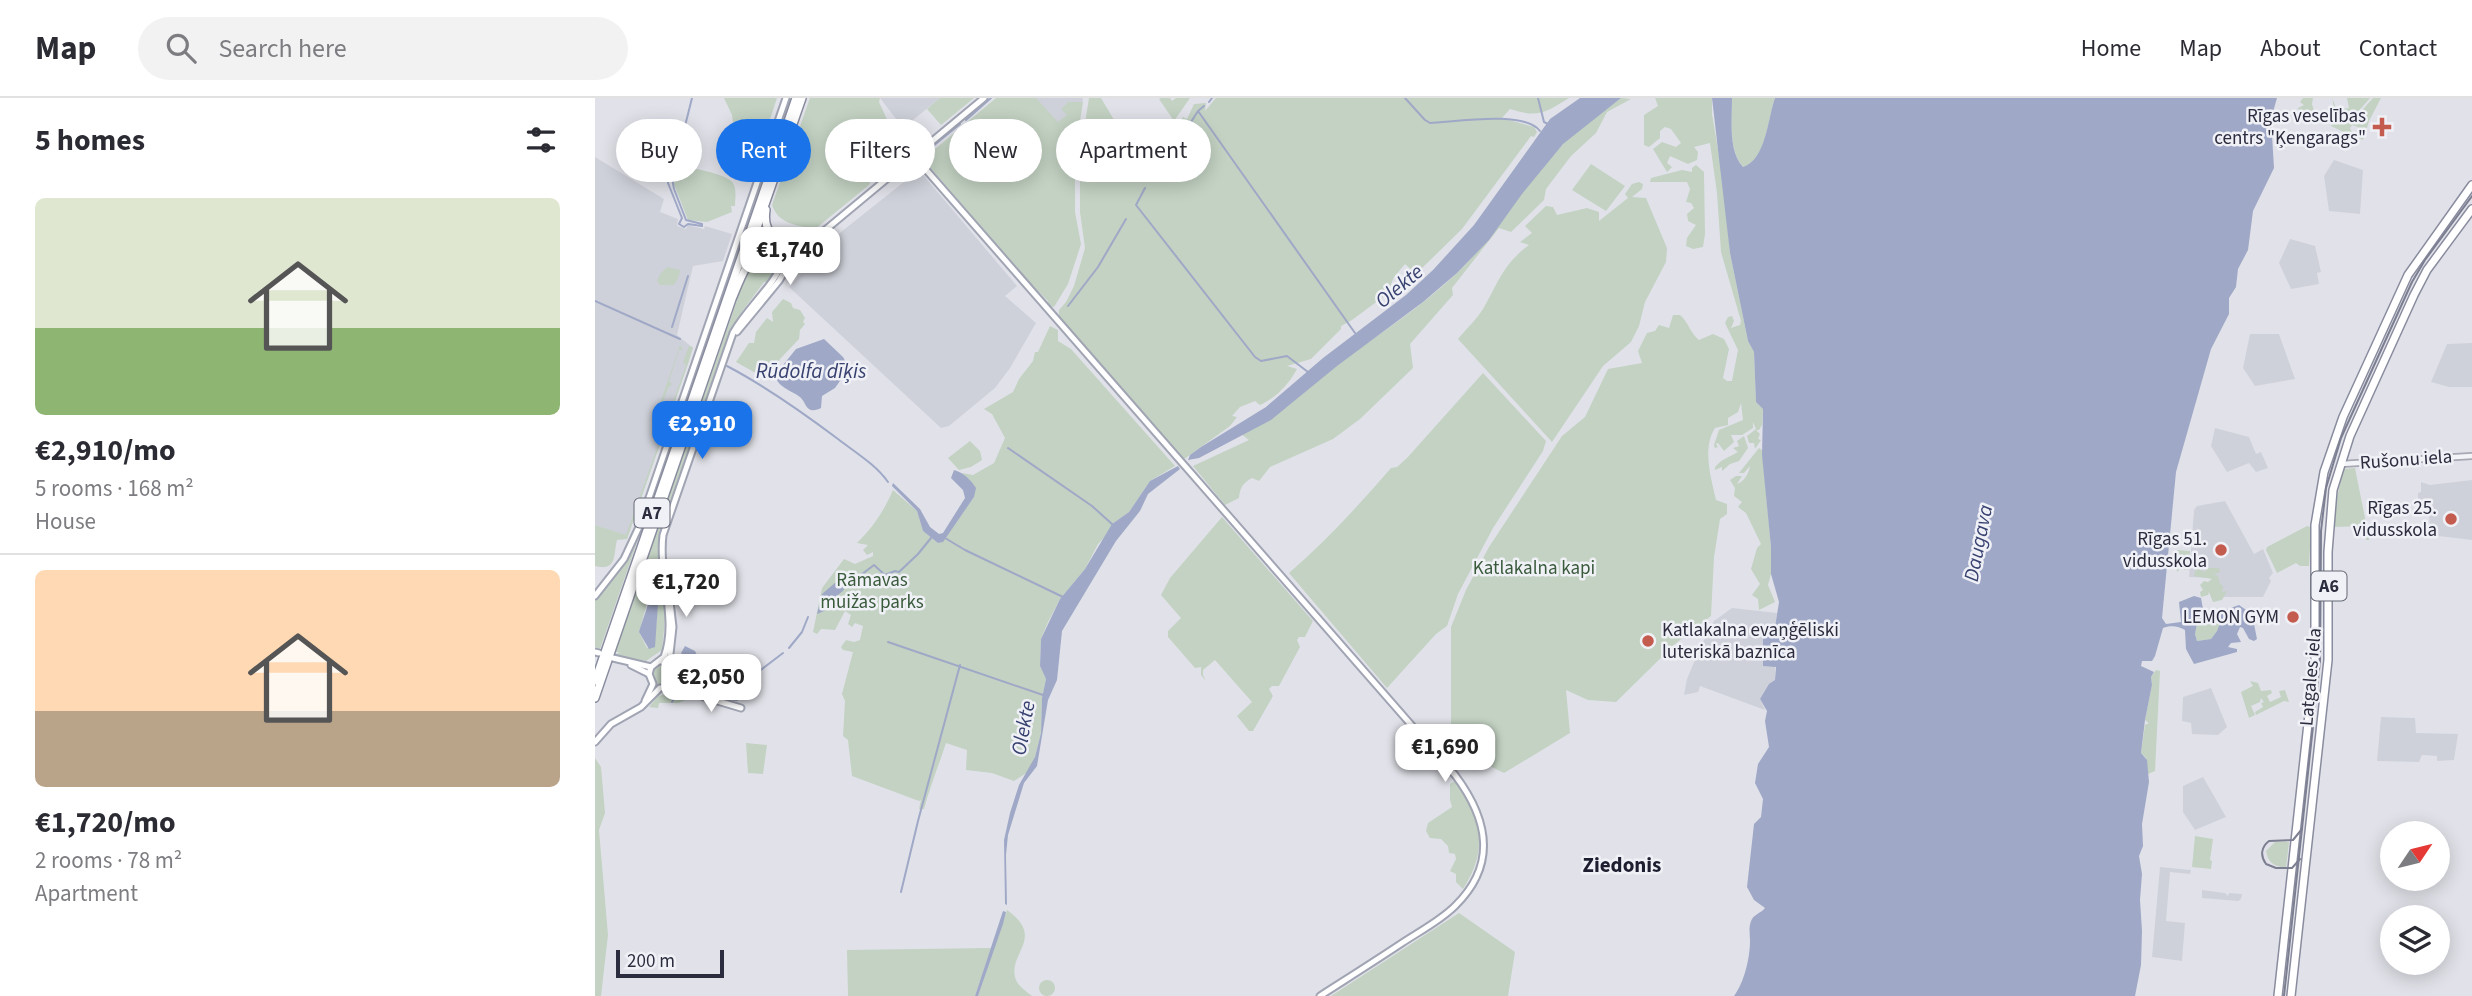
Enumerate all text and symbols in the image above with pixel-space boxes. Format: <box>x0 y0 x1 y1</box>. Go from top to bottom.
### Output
search box <box>138 17 628 80</box>
text: Map <box>35 25 96 72</box>
icon: search <box>162 29 200 67</box>
text: Search here <box>218 30 347 67</box>
text: Home <box>2081 31 2141 66</box>
text: Map <box>2179 31 2222 66</box>
text: About <box>2260 31 2321 66</box>
text: Contact <box>2359 31 2437 66</box>
place label: Rīgas veselības centrs "Ķengarags" <box>2214 103 2366 152</box>
marker: Rīgas veselības centrs "Ķengarags" <box>2372 117 2392 137</box>
text: 5 homes <box>35 119 145 162</box>
chip: Buy <box>616 119 702 182</box>
chip: Rent <box>716 119 811 182</box>
chip: Filters <box>825 119 935 182</box>
chip: New <box>949 119 1042 182</box>
chip: Apartment <box>1056 119 1211 182</box>
icon: filters <box>522 121 560 159</box>
pin: €1,740 <box>733 228 847 287</box>
text: €1,740 <box>756 233 824 266</box>
icon: home <box>235 243 361 369</box>
water label: Olekte <box>1368 257 1430 315</box>
water label: Rūdolfa dīķis <box>756 356 866 386</box>
pin: €2,910 <box>645 402 759 461</box>
text: €2,910 <box>668 407 736 440</box>
text: €2,910/mo <box>35 429 176 472</box>
street label: Rušonu iela <box>2359 443 2453 477</box>
text: 5 rooms · 168 m² <box>35 472 194 505</box>
place label: Rīgas 25. vidusskola <box>2353 495 2437 544</box>
road number: A7 <box>635 498 669 528</box>
water label: Daugava <box>1956 502 2000 584</box>
text: House <box>35 505 96 538</box>
marker: Rīgas 25. vidusskola <box>2443 511 2459 527</box>
place label: Rīgas 51. vidusskola <box>2123 526 2207 575</box>
marker: Rīgas 51. vidusskola <box>2213 542 2229 558</box>
park label: Katlakalna kapi <box>1473 555 1595 582</box>
pin: €1,720 <box>629 560 743 619</box>
text: €1,720 <box>652 565 720 598</box>
park label: Rāmavas muižas parks <box>820 567 924 616</box>
road number: A6 <box>2311 572 2347 600</box>
place label: LEMON GYM <box>2183 604 2279 631</box>
marker: LEMON GYM <box>2285 609 2301 625</box>
icon: home <box>235 615 361 741</box>
place label: Katlakalna evaņģēliski luteriskā baznīca <box>1662 617 1839 666</box>
street label: Latgales iela <box>2293 627 2329 727</box>
marker: Katlakalna evaņģēliski luteriskā baznīca <box>1640 633 1656 649</box>
pin: €2,050 <box>654 654 768 714</box>
text: €2,050 <box>677 660 745 693</box>
water label: Olekte <box>1003 698 1043 758</box>
pin: €1,690 <box>1388 724 1502 784</box>
text: €1,690 <box>1411 730 1479 763</box>
text: €1,720/mo <box>35 801 176 844</box>
north arrow <box>2380 821 2450 891</box>
map controls <box>2380 821 2450 975</box>
text: 2 rooms · 78 m² <box>35 844 182 877</box>
district label: Ziedonis <box>1583 850 1661 880</box>
text: Apartment <box>35 877 138 910</box>
button: layers <box>2380 905 2450 975</box>
scale bar <box>616 947 725 979</box>
text: 200 m <box>627 948 675 975</box>

